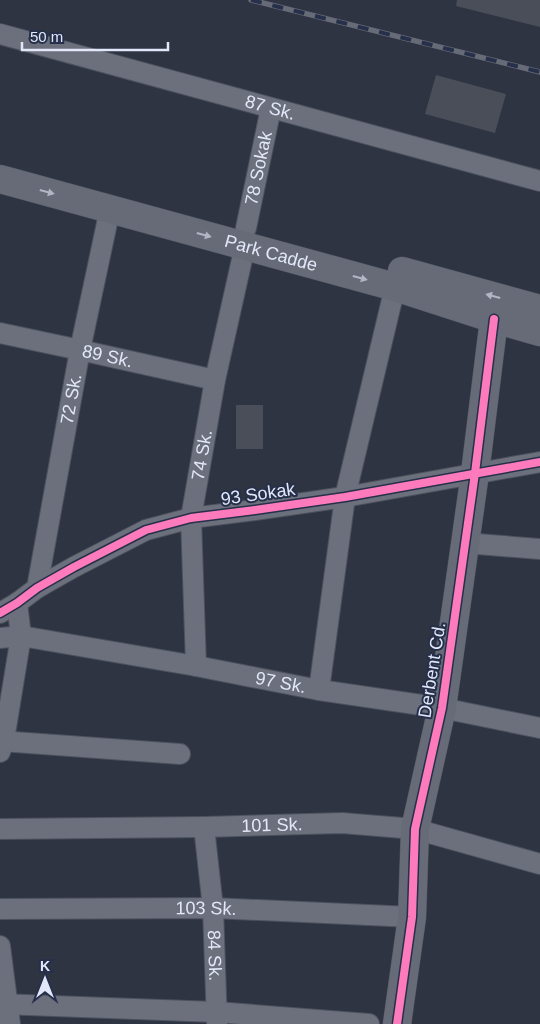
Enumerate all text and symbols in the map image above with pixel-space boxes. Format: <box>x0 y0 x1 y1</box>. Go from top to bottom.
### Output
scale bar <box>22 20 169 52</box>
text: 50 m <box>30 28 63 45</box>
street label: 87 Sk. <box>243 91 297 124</box>
street label: 78 Sokak <box>241 129 276 207</box>
one-way arrow <box>39 188 55 196</box>
one-way arrow <box>196 231 211 239</box>
street label: Park Cadde <box>223 231 320 275</box>
one-way arrow <box>353 274 368 282</box>
one-way arrow <box>485 292 501 300</box>
street label: 89 Sk. <box>80 341 135 371</box>
street label: 72 Sk. <box>57 372 86 426</box>
street label: 74 Sk. <box>188 428 216 482</box>
street label: 93 Sokak <box>219 479 298 509</box>
street label: Derbent Cd. <box>415 621 449 719</box>
street label: 97 Sk. <box>254 668 308 697</box>
street label: 101 Sk. <box>241 814 303 836</box>
street label: 103 Sk. <box>175 898 237 919</box>
street label: 84 Sk. <box>204 930 226 981</box>
north arrow <box>20 954 70 1004</box>
text: K <box>40 958 50 974</box>

